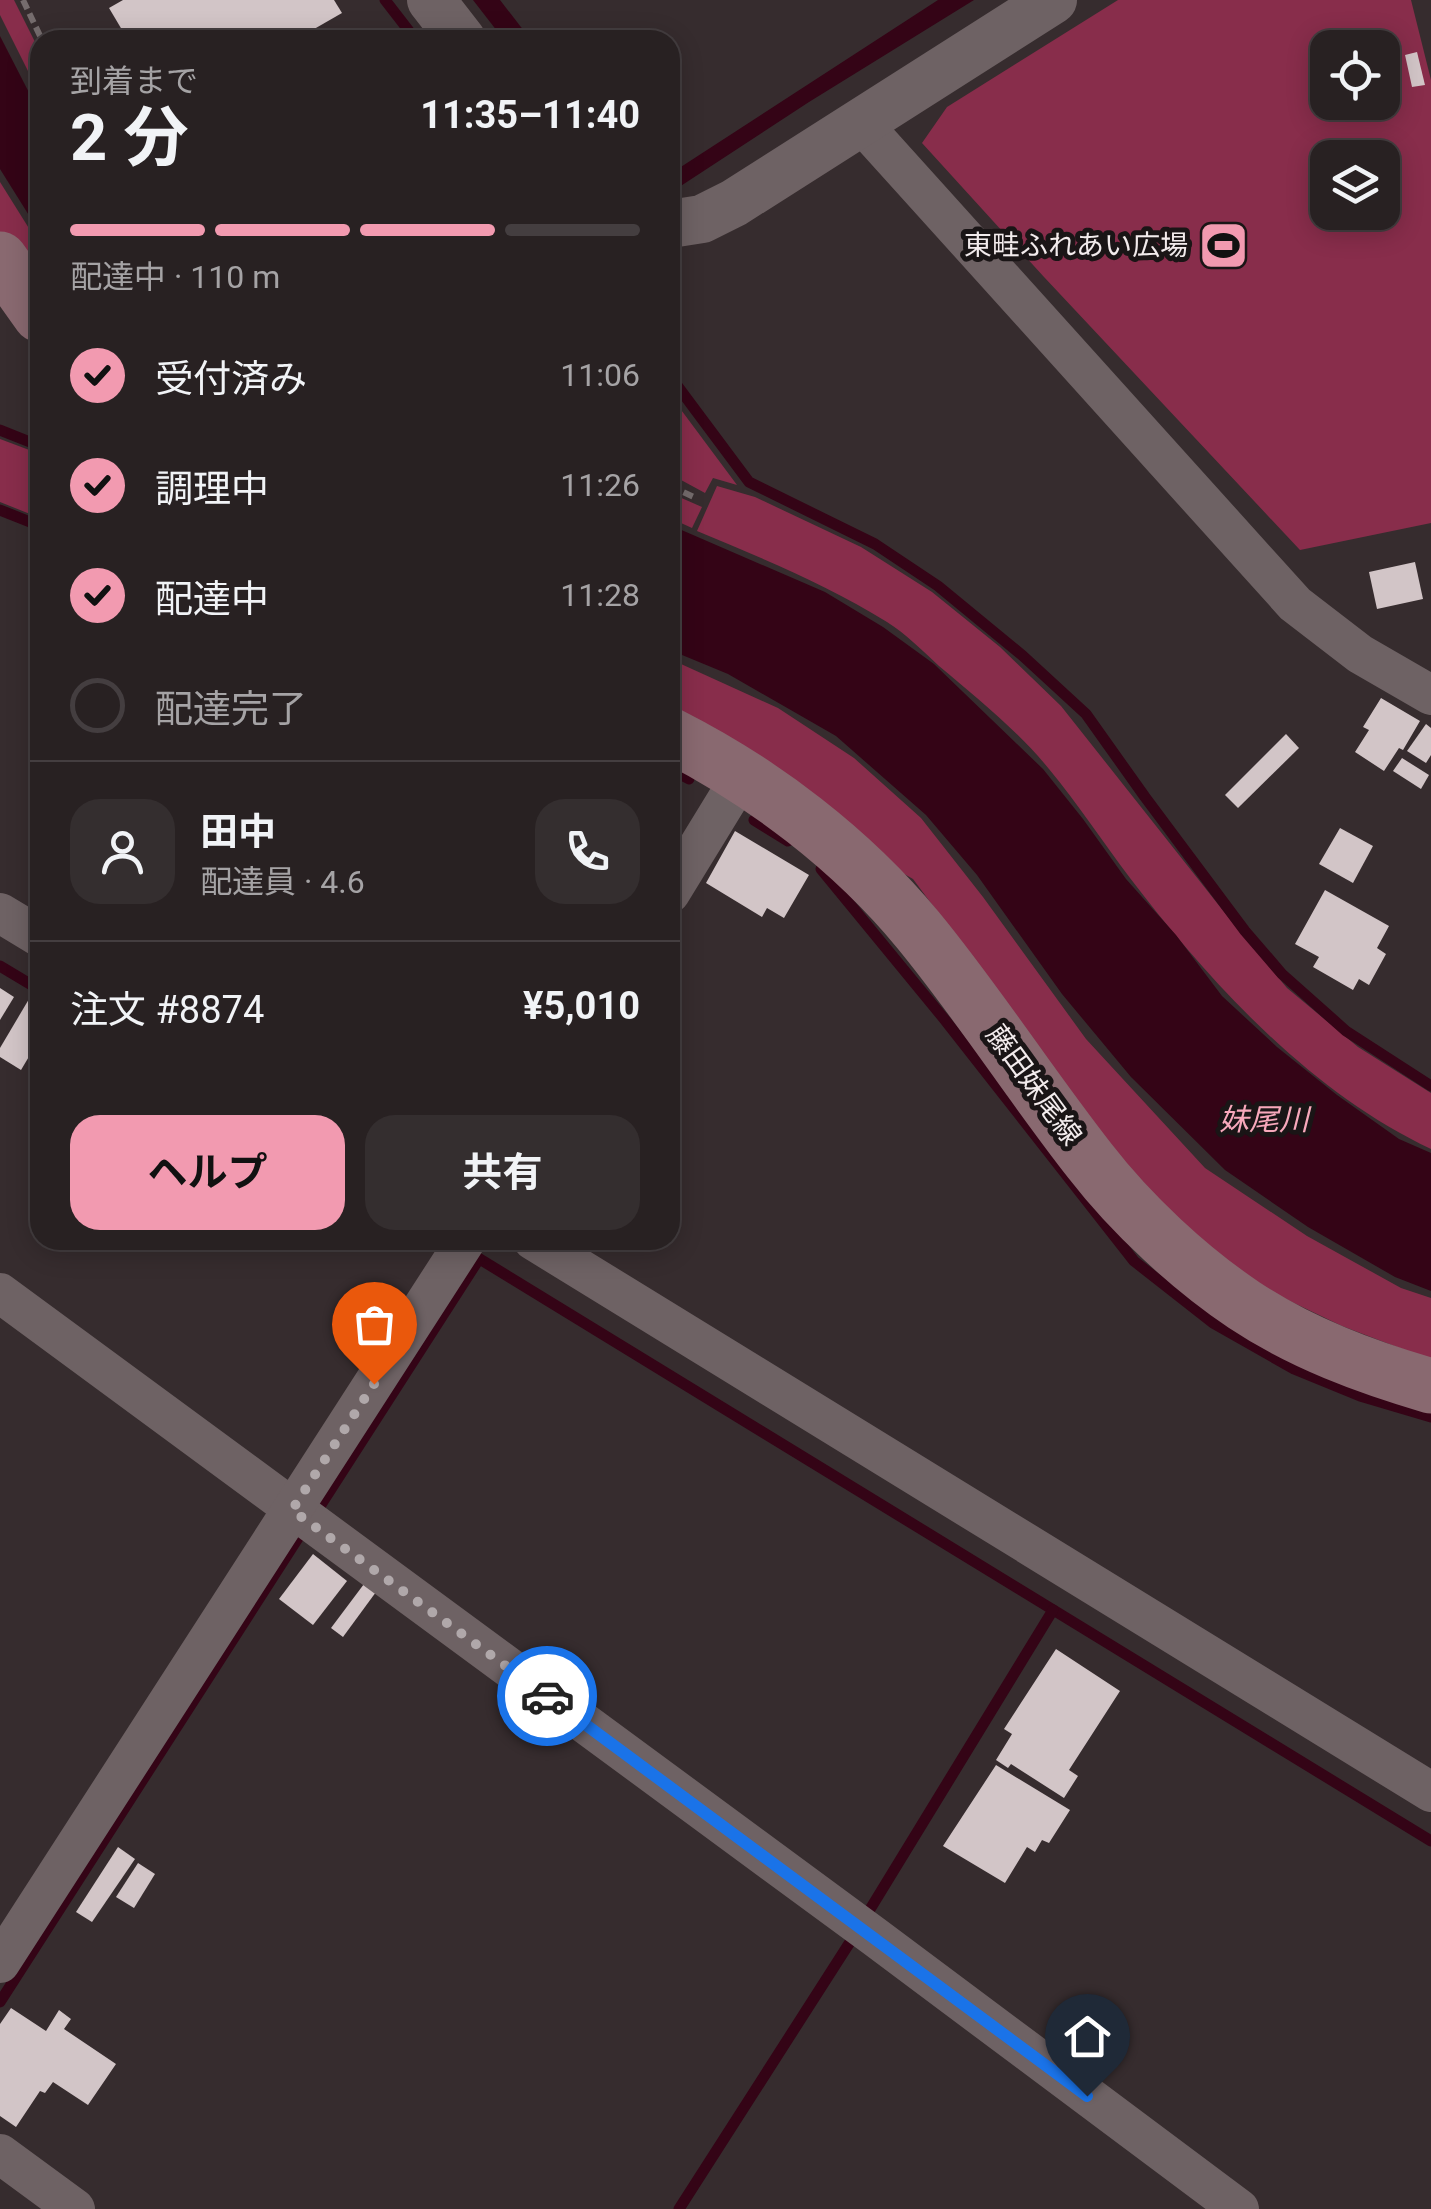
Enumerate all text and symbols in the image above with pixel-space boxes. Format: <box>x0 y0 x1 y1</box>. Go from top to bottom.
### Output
map controls <box>1310 30 1400 230</box>
button: locate <box>1310 30 1400 120</box>
text: 到着まで <box>70 62 198 100</box>
text: 11:35–11:40 <box>420 93 640 137</box>
text: 2 分 <box>70 100 188 176</box>
button: layers <box>1310 140 1400 230</box>
sports icon: 東畦ふれあい広場 <box>1197 219 1249 271</box>
place label: 東畦ふれあい広場 <box>964 229 1188 262</box>
text: 配達中 · 110 m <box>70 258 280 296</box>
icon: check <box>70 348 125 403</box>
text: 11:06 <box>560 356 640 394</box>
text: 受付済み <box>155 357 307 401</box>
icon: check <box>70 458 125 513</box>
text: 11:26 <box>560 466 640 504</box>
text: 調理中 <box>155 467 269 511</box>
icon: check <box>70 568 125 623</box>
text: 11:28 <box>560 576 640 614</box>
text: 配達中 <box>155 577 269 621</box>
text: 配達完了 <box>155 687 307 731</box>
button: person <box>70 799 175 904</box>
button: phone <box>535 799 640 904</box>
text: 田中 <box>200 810 276 854</box>
text: 配達員 · 4.6 <box>200 863 365 901</box>
text: ¥5,010 <box>523 984 640 1028</box>
text: 注文 #8874 <box>70 988 264 1032</box>
street label: 藤田妹尾線 <box>980 1019 1088 1151</box>
water label: 妹尾川 <box>1219 1102 1312 1137</box>
button: ヘルプ <box>70 1115 345 1230</box>
button: 共有 <box>365 1115 640 1230</box>
pin <box>332 1282 417 1385</box>
icon: bag <box>347 1297 402 1352</box>
courier <box>497 1646 597 1746</box>
icon: car <box>520 1669 575 1724</box>
pin <box>1045 1994 1130 2097</box>
icon: home <box>1060 2009 1115 2064</box>

